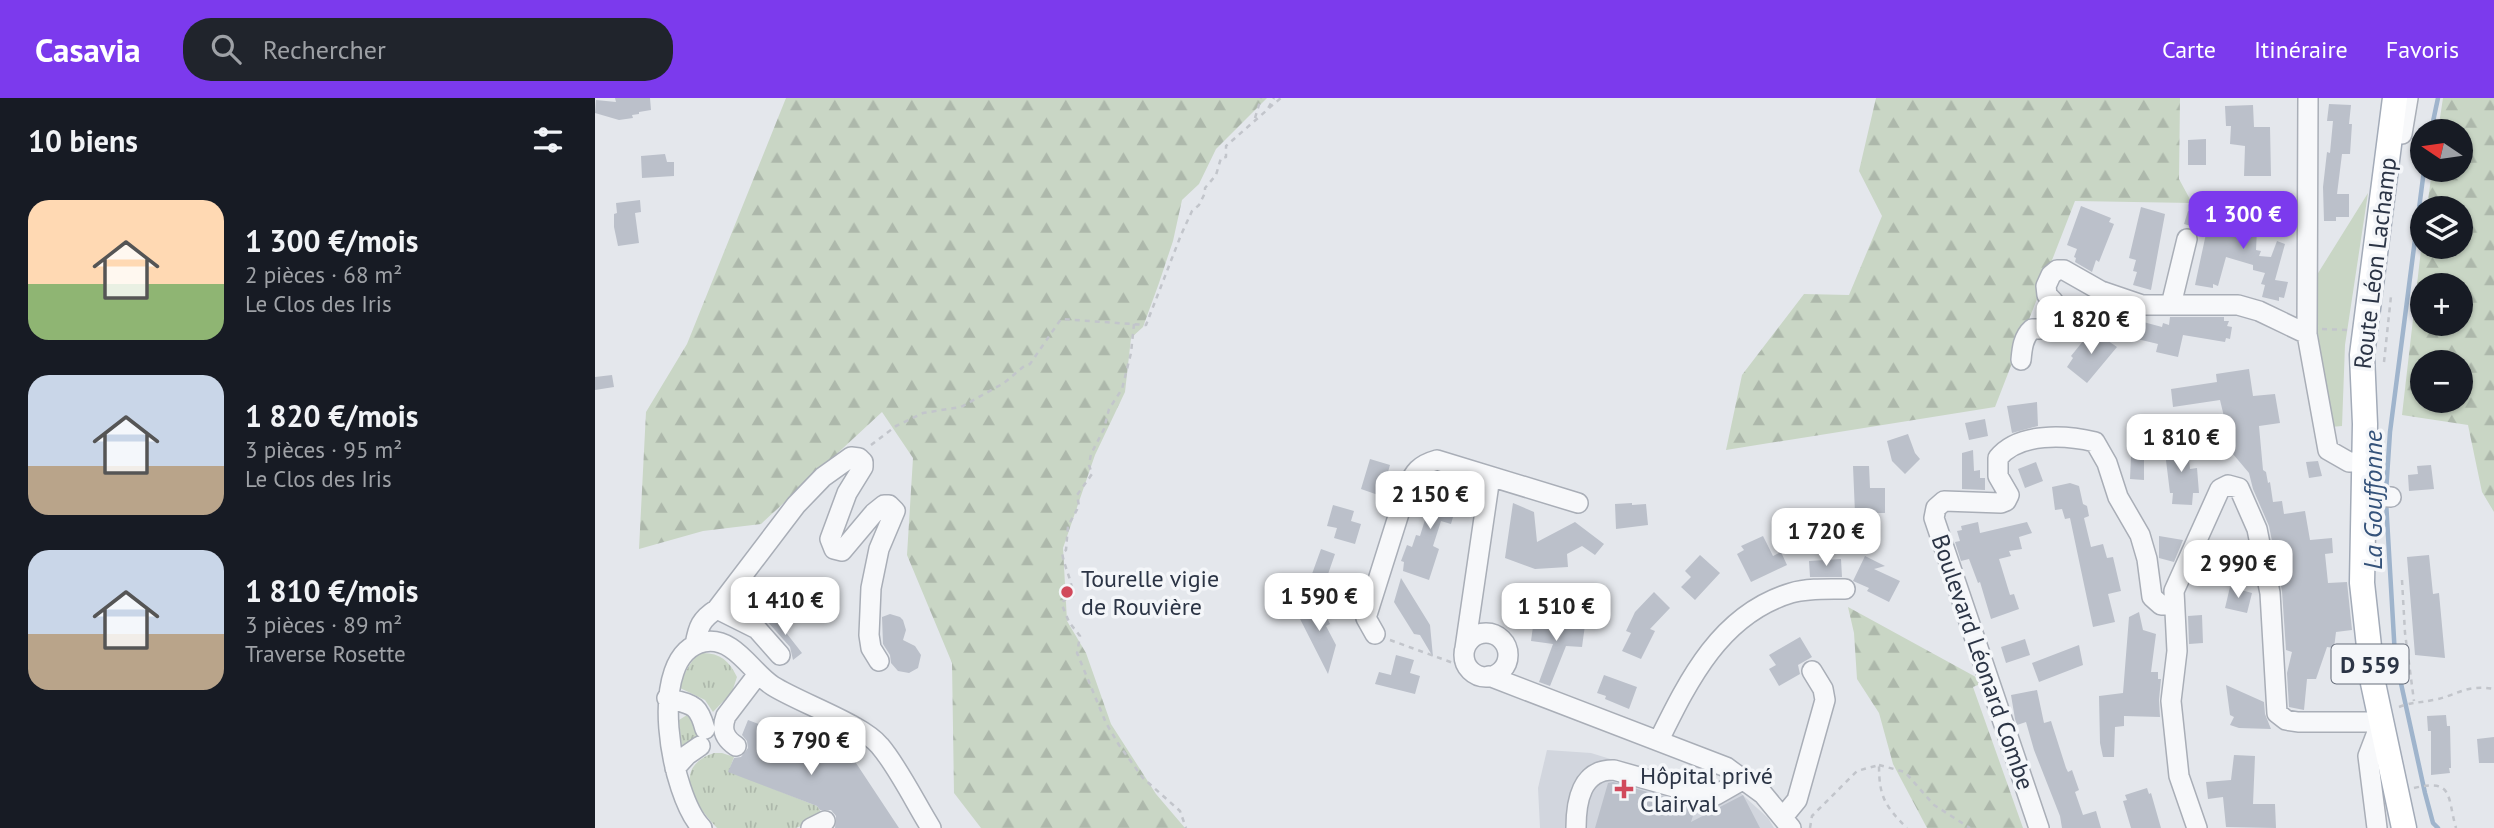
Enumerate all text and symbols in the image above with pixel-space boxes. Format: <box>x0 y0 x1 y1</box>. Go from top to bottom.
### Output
search box <box>183 18 673 81</box>
text: Casavia <box>35 28 141 71</box>
icon: search <box>207 30 245 68</box>
text: Rechercher <box>263 33 386 66</box>
text: Carte <box>2162 34 2216 65</box>
text: Itinéraire <box>2254 34 2348 65</box>
text: Favoris <box>2386 34 2459 65</box>
north arrow <box>2410 119 2473 182</box>
map controls <box>2410 119 2473 413</box>
text: 10 biens <box>28 121 138 160</box>
icon: filters <box>529 121 567 159</box>
street label: Route Léon Lachamp <box>2347 155 2403 371</box>
pin: 1 300 € <box>2178 192 2308 251</box>
button: layers <box>2410 196 2473 259</box>
text: 1 300 € <box>2205 199 2281 228</box>
text: 1 300 €/mois <box>245 221 418 260</box>
icon: home <box>84 228 168 312</box>
text: 2 pièces · 68 m² <box>245 260 402 289</box>
button: + <box>2410 273 2473 336</box>
text: Le Clos des Iris <box>245 289 392 318</box>
pin: 1 820 € <box>2026 296 2156 356</box>
text: 1 820 € <box>2053 304 2129 333</box>
button: − <box>2410 350 2473 413</box>
text: 1 820 €/mois <box>245 396 418 435</box>
icon: home <box>84 403 168 487</box>
pin: 1 810 € <box>2116 414 2246 474</box>
text: 1 810 € <box>2143 422 2219 451</box>
water label: La Gouffonne <box>2356 430 2389 570</box>
text: 3 pièces · 95 m² <box>245 435 402 464</box>
text: Le Clos des Iris <box>245 464 392 493</box>
pin: 2 150 € <box>1365 472 1495 531</box>
text: 2 150 € <box>1392 479 1468 508</box>
pin: 1 720 € <box>1761 508 1891 568</box>
text: 1 720 € <box>1788 516 1864 545</box>
street label: Boulevard Léonard Combe <box>1925 530 2041 794</box>
pin: 2 990 € <box>2173 540 2303 600</box>
text: 2 990 € <box>2200 548 2276 577</box>
place label: Tourelle vigie de Rouvière <box>1081 563 1219 622</box>
text: 1 810 €/mois <box>245 571 418 610</box>
pin: 1 590 € <box>1254 574 1384 633</box>
icon: home <box>84 578 168 662</box>
pin: 1 410 € <box>720 578 850 637</box>
text: 1 590 € <box>1281 581 1357 610</box>
marker: Tourelle vigie de Rouvière <box>1059 584 1075 600</box>
pin: 1 510 € <box>1491 584 1621 643</box>
text: 1 410 € <box>747 585 823 614</box>
text: 1 510 € <box>1518 591 1594 620</box>
text: 3 pièces · 89 m² <box>245 610 402 639</box>
text: Traverse Rosette <box>245 639 406 668</box>
road number: D 559 <box>2331 644 2409 684</box>
pin: 3 790 € <box>746 718 876 777</box>
text: 3 790 € <box>773 725 849 754</box>
place label: Hôpital privé Clairval <box>1640 760 1773 819</box>
marker: Hôpital privé Clairval <box>1614 779 1634 799</box>

